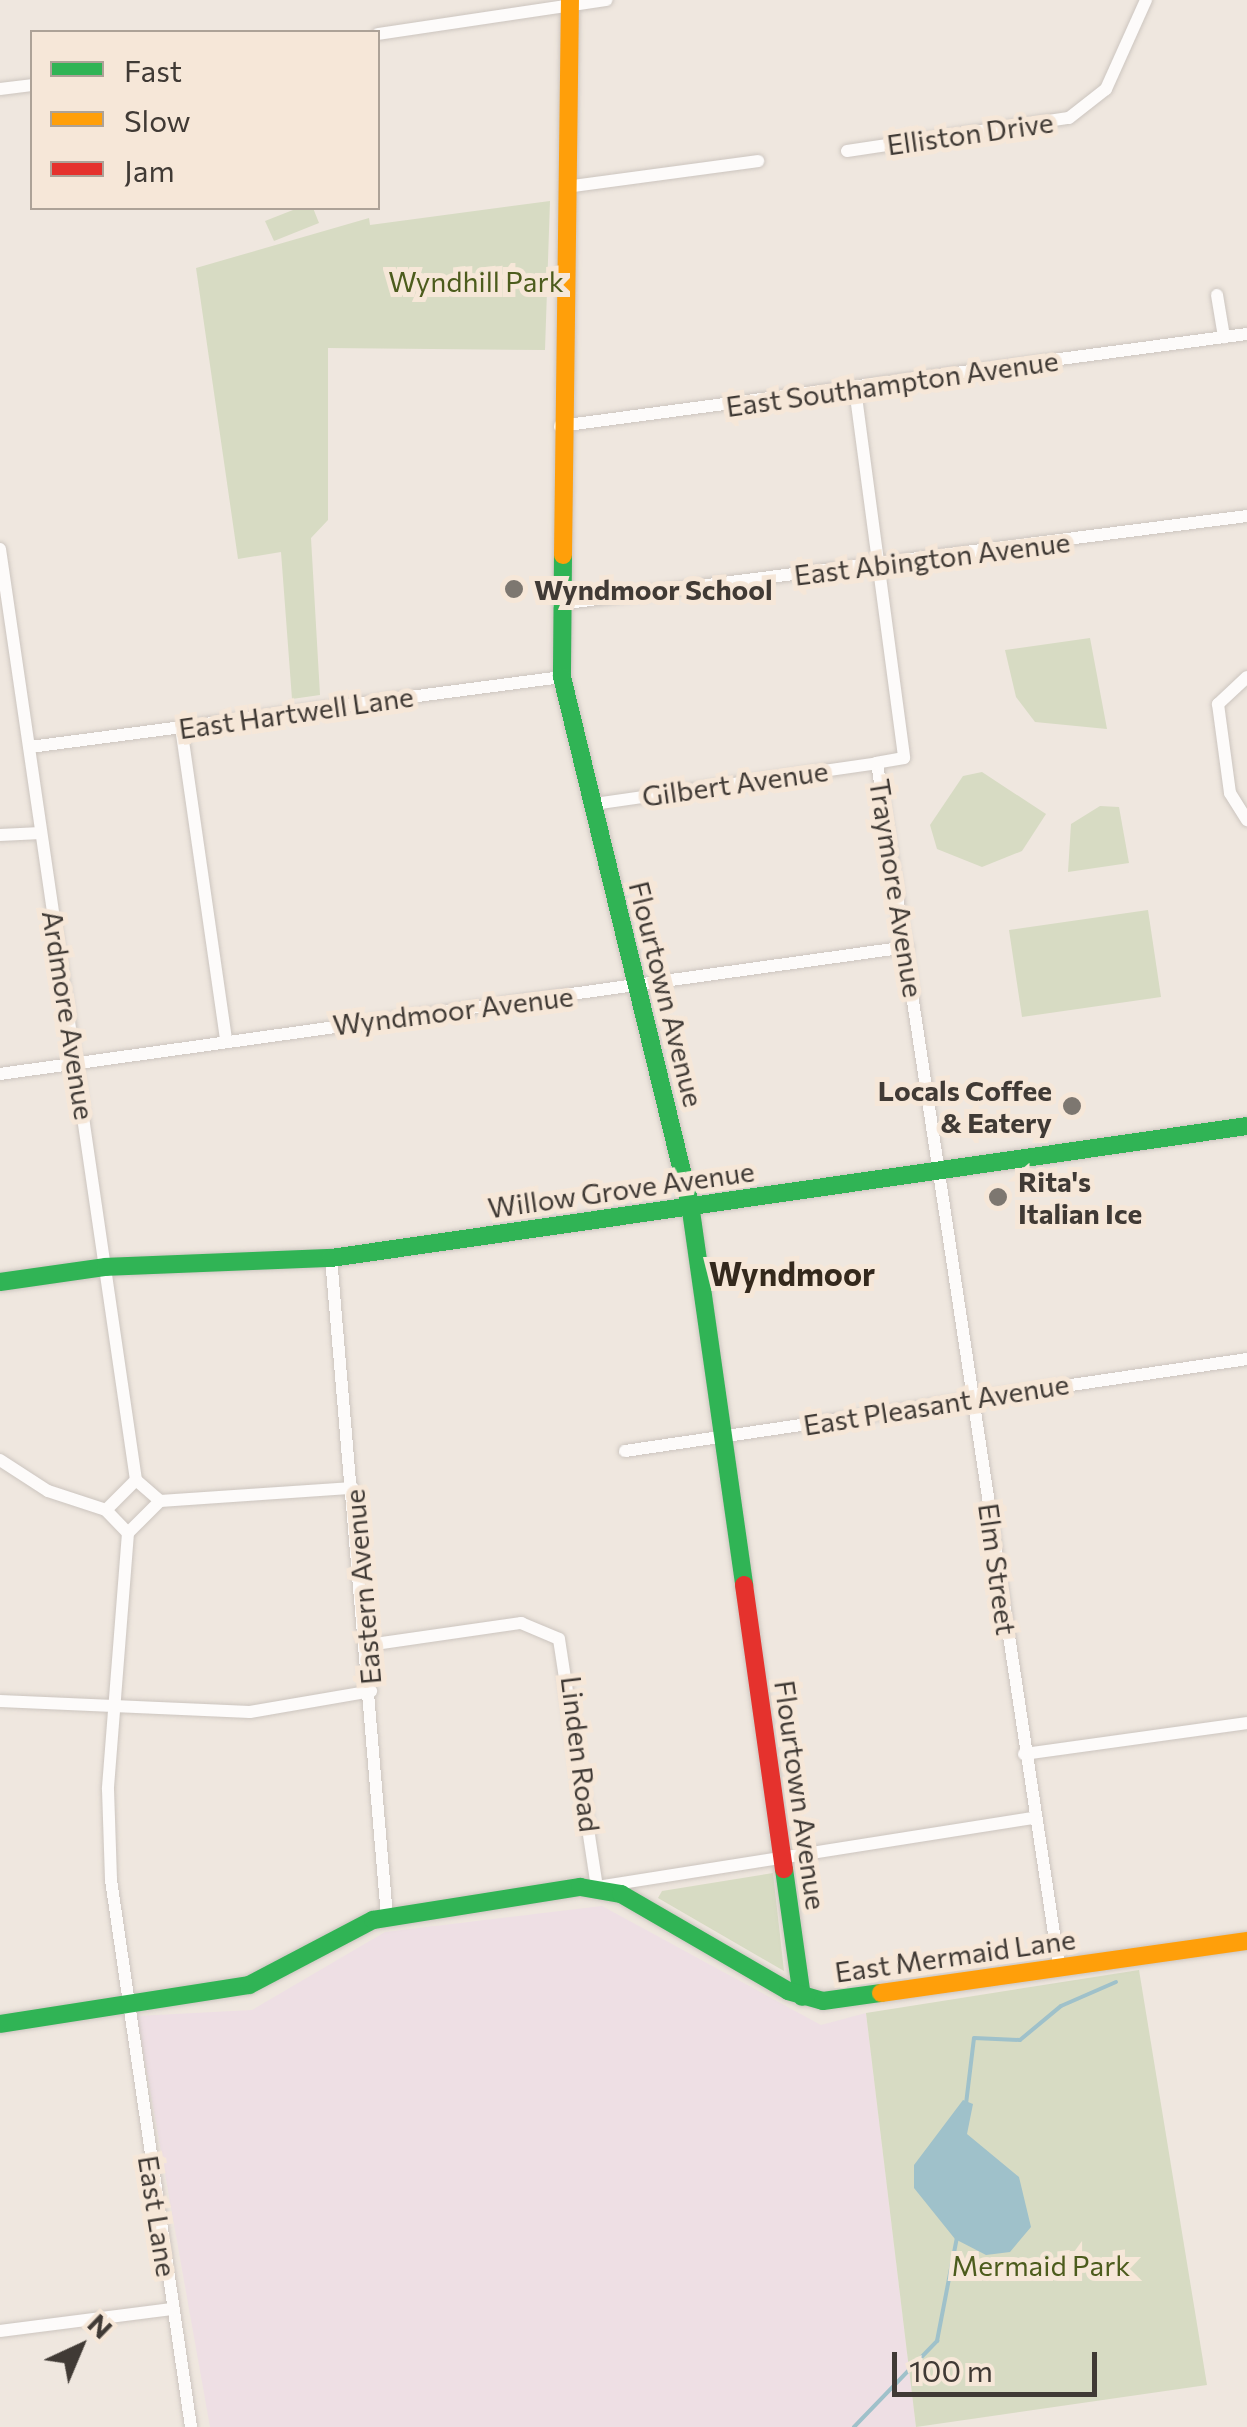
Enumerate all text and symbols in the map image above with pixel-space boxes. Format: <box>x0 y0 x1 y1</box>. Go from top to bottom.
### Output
legend <box>30 30 380 210</box>
text: Fast <box>124 51 182 88</box>
text: Slow <box>124 101 191 138</box>
street label: Elliston Drive <box>885 105 1055 161</box>
text: Jam <box>124 151 175 188</box>
park label: Wyndhill Park <box>388 264 564 298</box>
street label: East Southampton Avenue <box>724 343 1060 423</box>
street label: East Abington Avenue <box>792 524 1072 592</box>
place label: Wyndmoor School <box>534 572 773 606</box>
marker: Wyndmoor School <box>503 578 525 600</box>
street label: East Hartwell Lane <box>176 679 416 745</box>
street label: Gilbert Avenue <box>640 753 830 813</box>
street label: Traymore Avenue <box>863 776 931 1000</box>
street label: Flourtown Avenue <box>623 878 711 1110</box>
street label: Ardmore Avenue <box>36 908 102 1122</box>
street label: Wyndmoor Avenue <box>331 979 575 1041</box>
place label: Locals Coffee & Eatery <box>878 1073 1052 1139</box>
marker: Locals Coffee & Eatery <box>1061 1095 1083 1117</box>
street label: Willow Grove Avenue <box>486 1154 756 1224</box>
place label: Rita's Italian Ice <box>1018 1164 1142 1230</box>
marker: Rita's Italian Ice <box>987 1186 1009 1208</box>
district label: Wyndmoor <box>709 1254 875 1292</box>
street label: East Pleasant Avenue <box>801 1366 1071 1442</box>
street label: Eastern Avenue <box>337 1488 387 1686</box>
street label: Elm Street <box>972 1501 1024 1637</box>
street label: Linden Road <box>555 1674 607 1834</box>
street label: Flourtown Avenue <box>768 1678 834 1912</box>
street label: East Mermaid Lane <box>832 1921 1078 1989</box>
street label: East Lane <box>132 2153 184 2279</box>
park label: Mermaid Park <box>951 2248 1131 2282</box>
north arrow <box>30 2297 130 2397</box>
text: N <box>81 2306 120 2345</box>
scale bar <box>897 2332 1102 2394</box>
text: 100 m <box>909 2351 993 2388</box>

